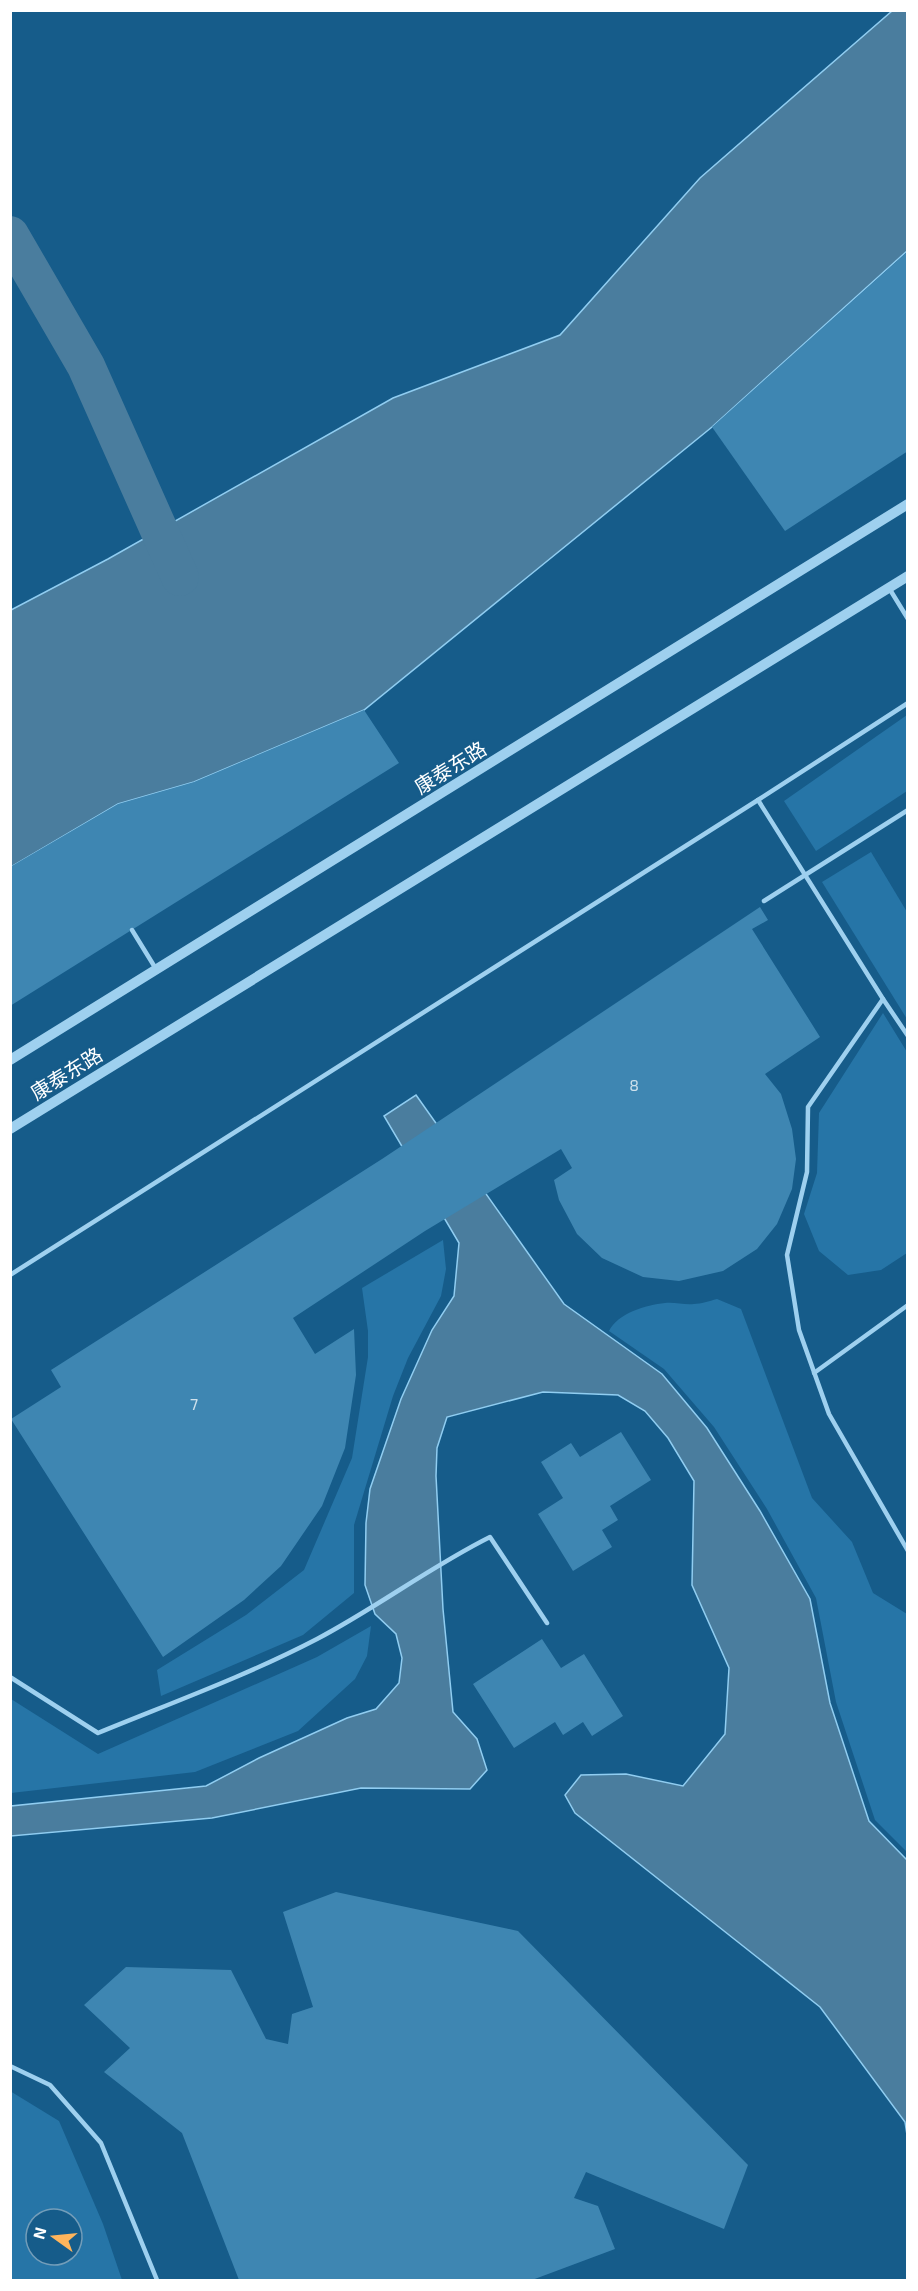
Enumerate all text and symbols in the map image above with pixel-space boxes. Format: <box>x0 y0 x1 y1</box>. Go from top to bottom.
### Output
street label: 康泰东路 <box>410 736 490 798</box>
street label: 康泰东路 <box>26 1042 106 1104</box>
house number: 8 <box>629 1075 639 1094</box>
house number: 7 <box>190 1394 198 1413</box>
north arrow <box>24 2207 84 2267</box>
text: N <box>28 2225 50 2241</box>

